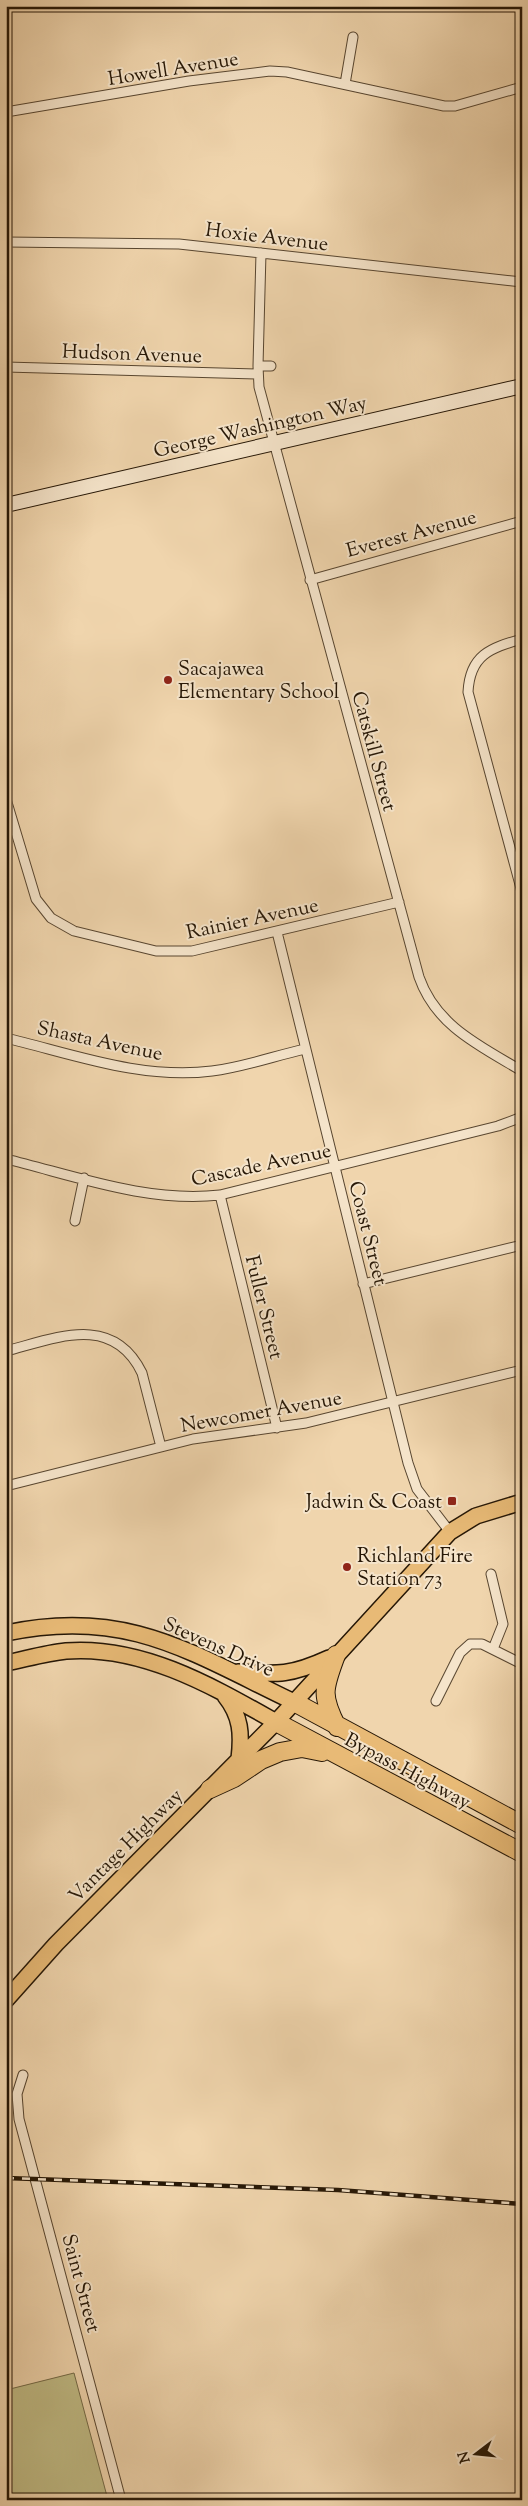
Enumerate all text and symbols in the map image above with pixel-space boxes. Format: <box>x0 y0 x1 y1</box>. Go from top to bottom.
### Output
street label: Howell Avenue <box>106 46 241 95</box>
street label: Hoxie Avenue <box>204 217 330 260</box>
street label: Hudson Avenue <box>61 339 203 372</box>
street label: George Washington Way <box>151 390 370 467</box>
street label: Everest Avenue <box>343 504 480 567</box>
place label: Sacajawea Elementary School <box>178 656 340 708</box>
marker: Sacajawea Elementary School <box>162 674 174 686</box>
street label: Catskill Street <box>343 688 403 815</box>
street label: Rainier Avenue <box>184 892 321 949</box>
street label: Shasta Avenue <box>34 1015 165 1070</box>
street label: Cascade Avenue <box>189 1137 334 1195</box>
street label: Coast Street <box>340 1179 394 1289</box>
street label: Fuller Street <box>236 1253 290 1363</box>
street label: Newcomer Avenue <box>179 1385 344 1442</box>
place label: Jadwin & Coast <box>305 1489 442 1518</box>
marker: Jadwin & Coast <box>446 1495 458 1507</box>
place label: Richland Fire Station 73 <box>357 1543 473 1595</box>
marker: Richland Fire Station 73 <box>341 1561 353 1573</box>
street label: Stevens Drive <box>158 1611 278 1686</box>
street label: Bypass Highway <box>338 1727 475 1818</box>
street label: Vantage Highway <box>63 1783 191 1911</box>
street label: Saint Street <box>52 2231 107 2336</box>
north arrow <box>450 2428 500 2478</box>
text: N <box>454 2449 477 2465</box>

